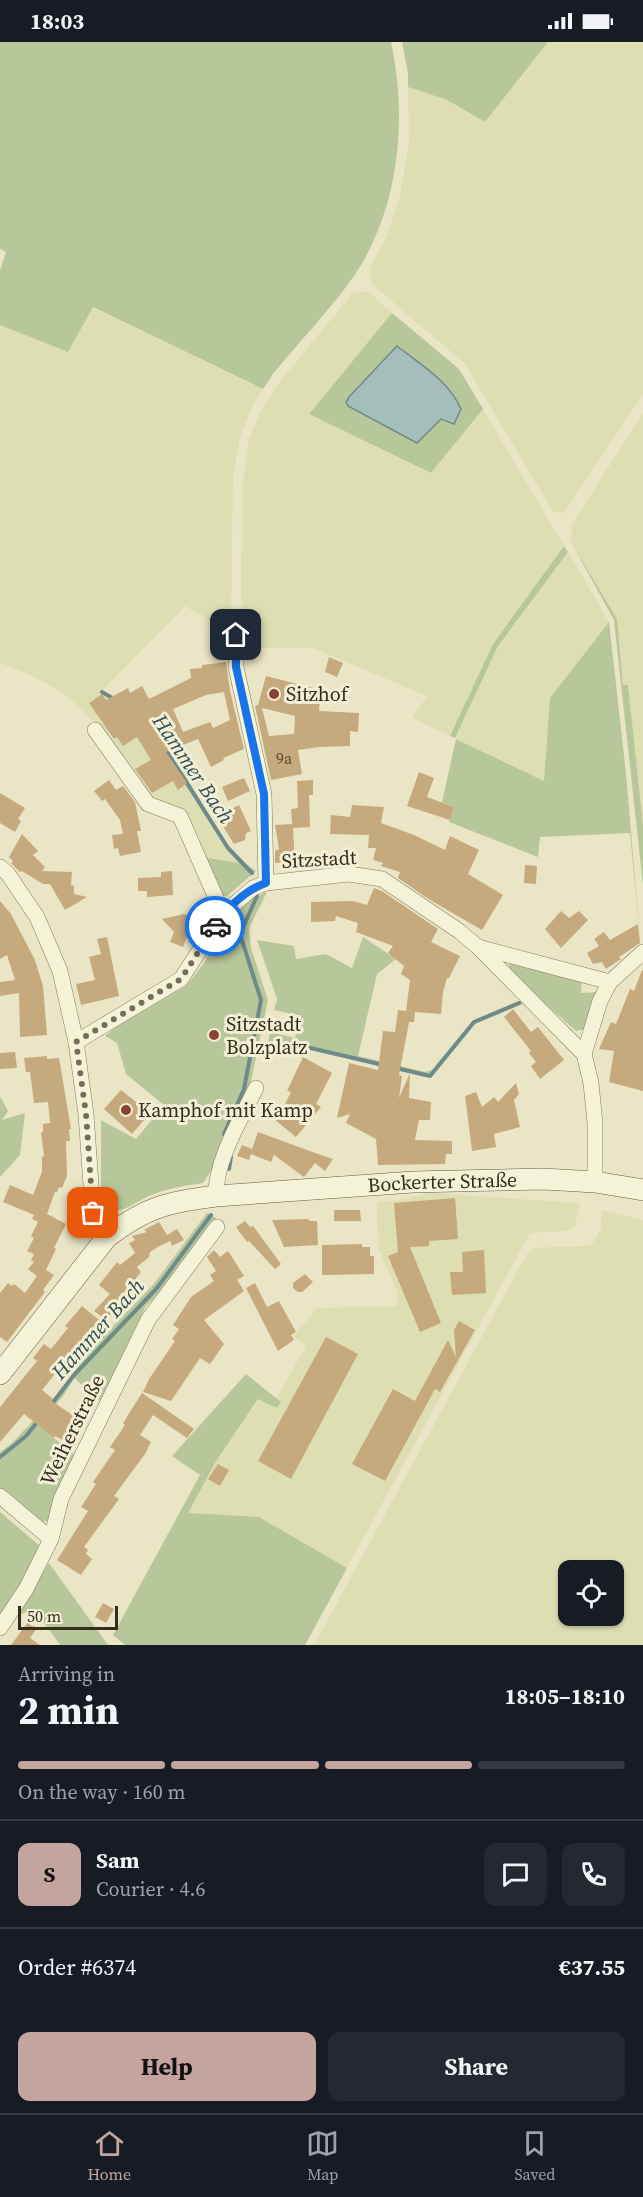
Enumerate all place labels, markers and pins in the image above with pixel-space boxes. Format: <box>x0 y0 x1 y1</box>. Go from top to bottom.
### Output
pin <box>210 609 261 660</box>
place label: Sitzhof <box>286 680 350 708</box>
marker: Sitzhof <box>267 687 281 701</box>
place label: Sitzstadt Bolzplatz <box>226 1010 307 1061</box>
marker: Sitzstadt Bolzplatz <box>207 1028 221 1042</box>
place label: Kamphof mit Kamp <box>138 1096 313 1124</box>
marker: Kamphof mit Kamp <box>119 1103 133 1117</box>
pin <box>67 1187 118 1238</box>

